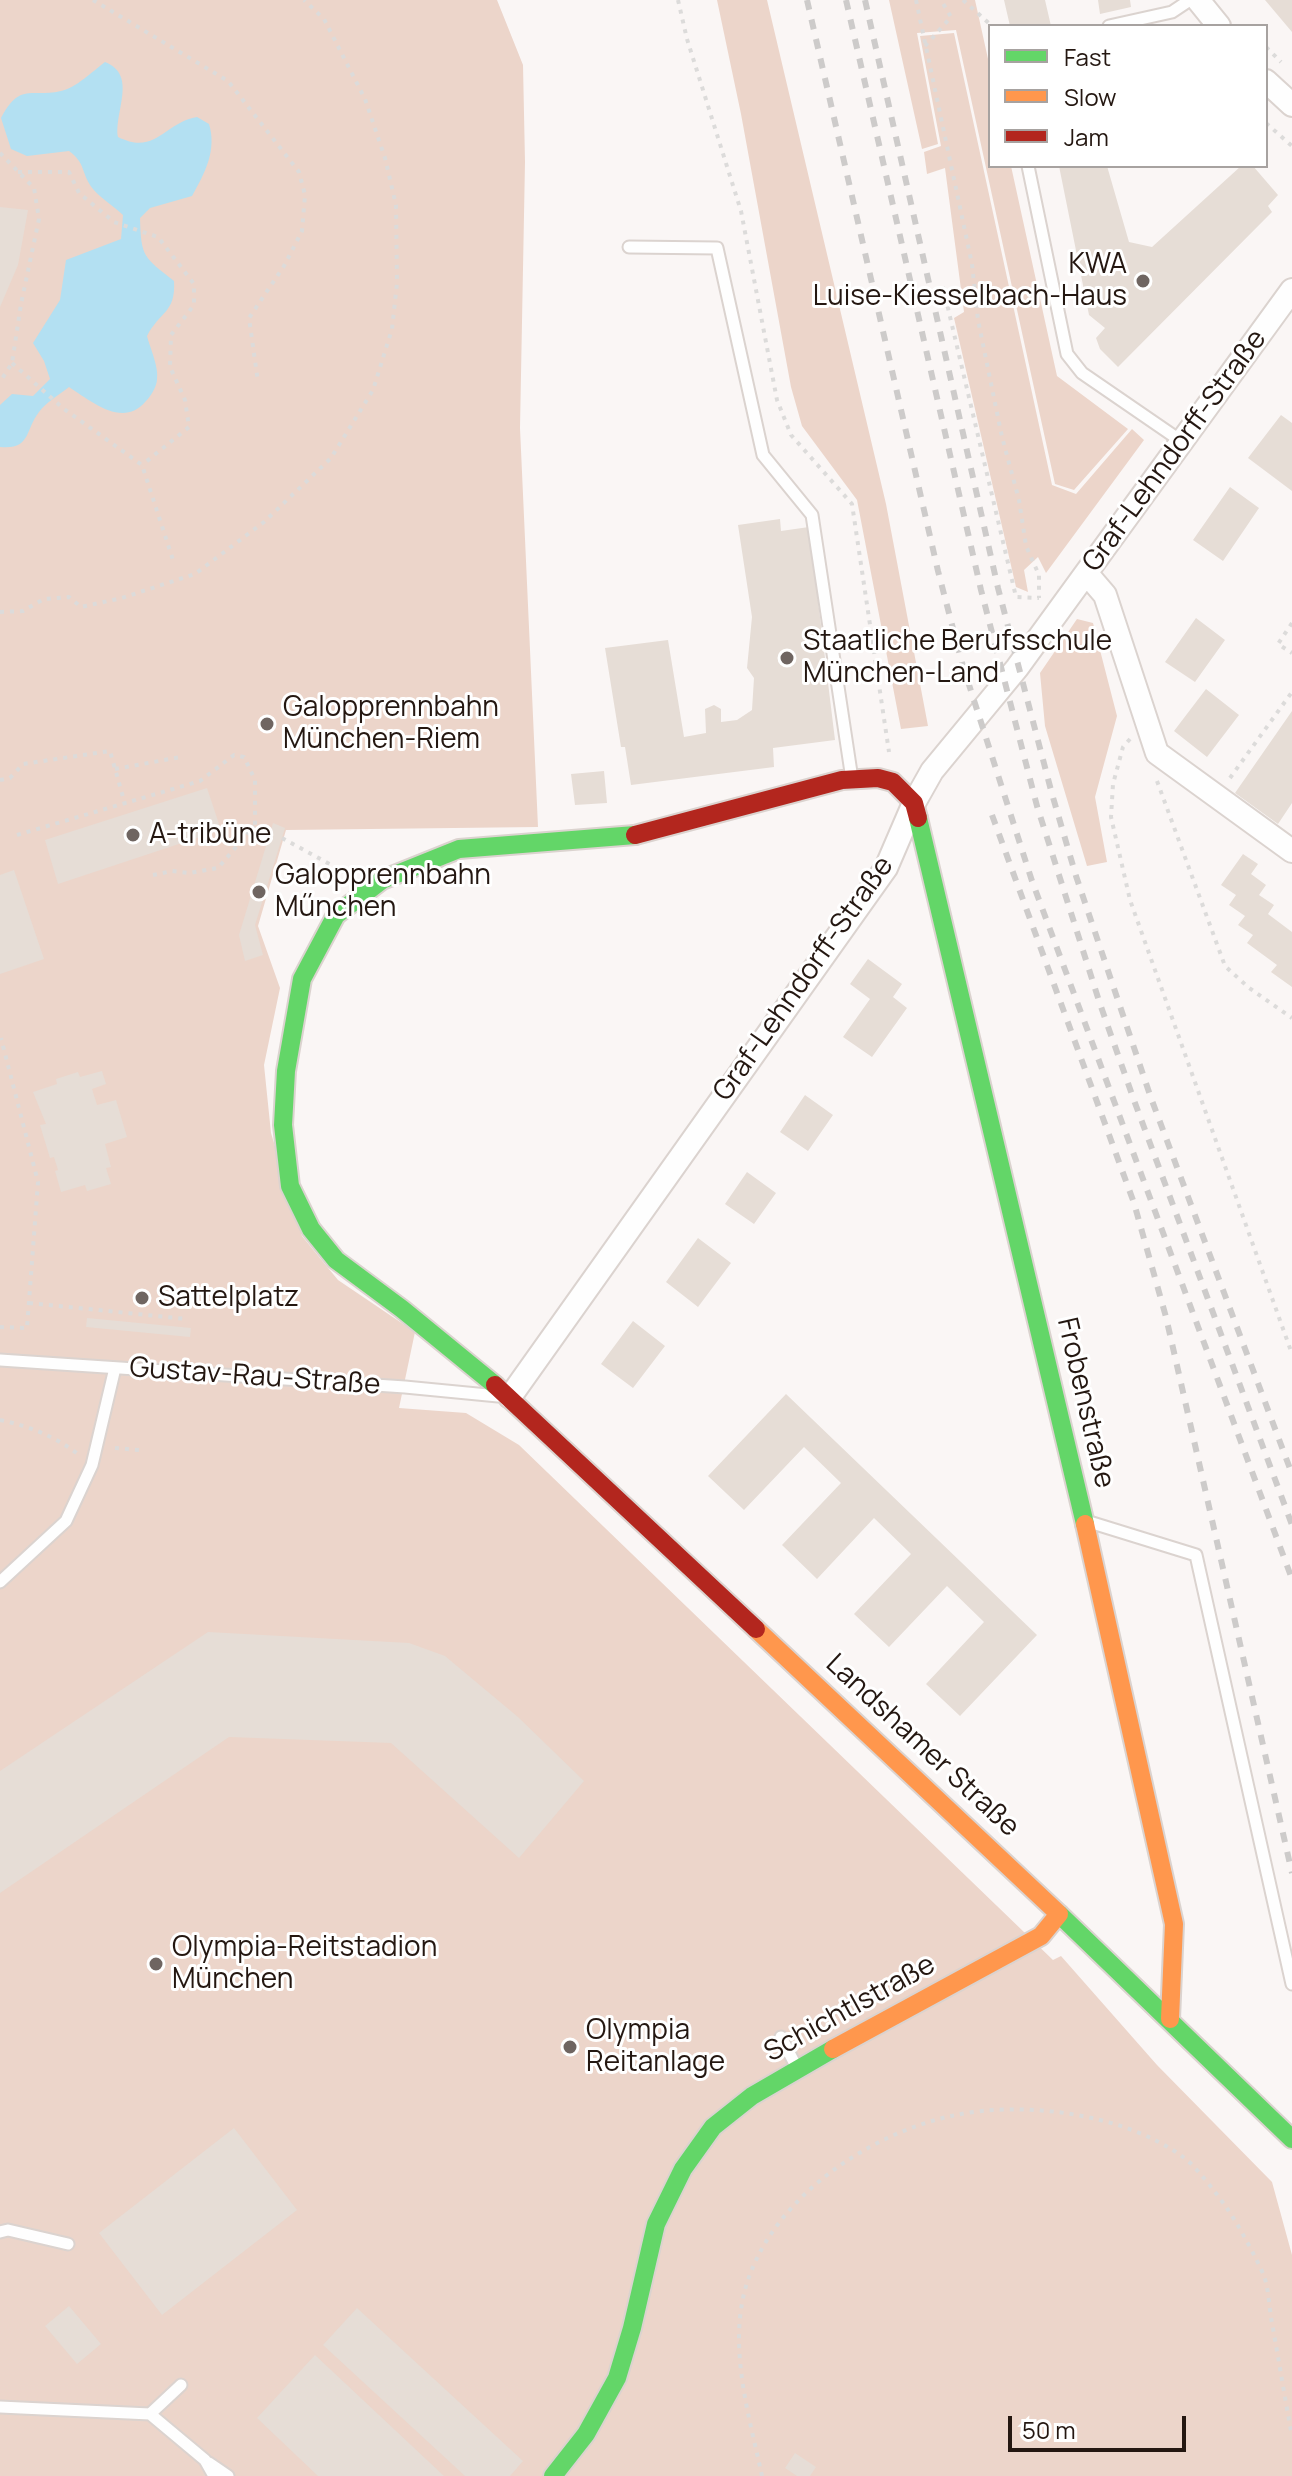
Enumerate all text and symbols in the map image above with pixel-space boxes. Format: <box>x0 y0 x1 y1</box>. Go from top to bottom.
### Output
legend <box>988 24 1268 168</box>
text: Fast <box>1064 40 1111 73</box>
text: Slow <box>1064 80 1117 113</box>
text: Jam <box>1064 120 1109 153</box>
place label: KWA Luise-Kiesselbach-Haus <box>813 248 1127 314</box>
marker: KWA Luise-Kiesselbach-Haus <box>1134 272 1152 290</box>
street label: Graf-Lehndorff-Straße <box>1076 324 1274 578</box>
place label: Staatliche Berufsschule München-Land <box>803 625 1112 691</box>
marker: Staatliche Berufsschule München-Land <box>778 649 796 667</box>
place label: Galopprennbahn München-Riem <box>283 691 499 757</box>
marker: Galopprennbahn München-Riem <box>258 715 276 733</box>
place label: A-tribüne <box>149 818 271 852</box>
marker: A-tribüne <box>124 826 142 844</box>
street label: Graf-Lehndorff-Straße <box>707 850 901 1108</box>
place label: Galopprennbahn Műnchen <box>275 859 491 925</box>
marker: Galopprennbahn Műnchen <box>250 883 268 901</box>
place label: Sattelplatz <box>158 1281 299 1315</box>
marker: Sattelplatz <box>133 1289 151 1307</box>
street label: Frobenstraße <box>1049 1315 1121 1491</box>
street label: Gustav-Rau-Straße <box>128 1351 382 1403</box>
street label: Landshamer Straße <box>818 1648 1026 1844</box>
place label: Olympia-Reitstadion München <box>172 1931 437 1997</box>
street label: Schichtlstraße <box>759 1948 941 2070</box>
marker: Olympia-Reitstadion München <box>147 1955 165 1973</box>
place label: Olympia Reitanlage <box>586 2014 725 2080</box>
marker: Olympia Reitanlage <box>561 2038 579 2056</box>
scale bar <box>1012 2400 1190 2450</box>
text: 50 m <box>1022 2413 1076 2446</box>

